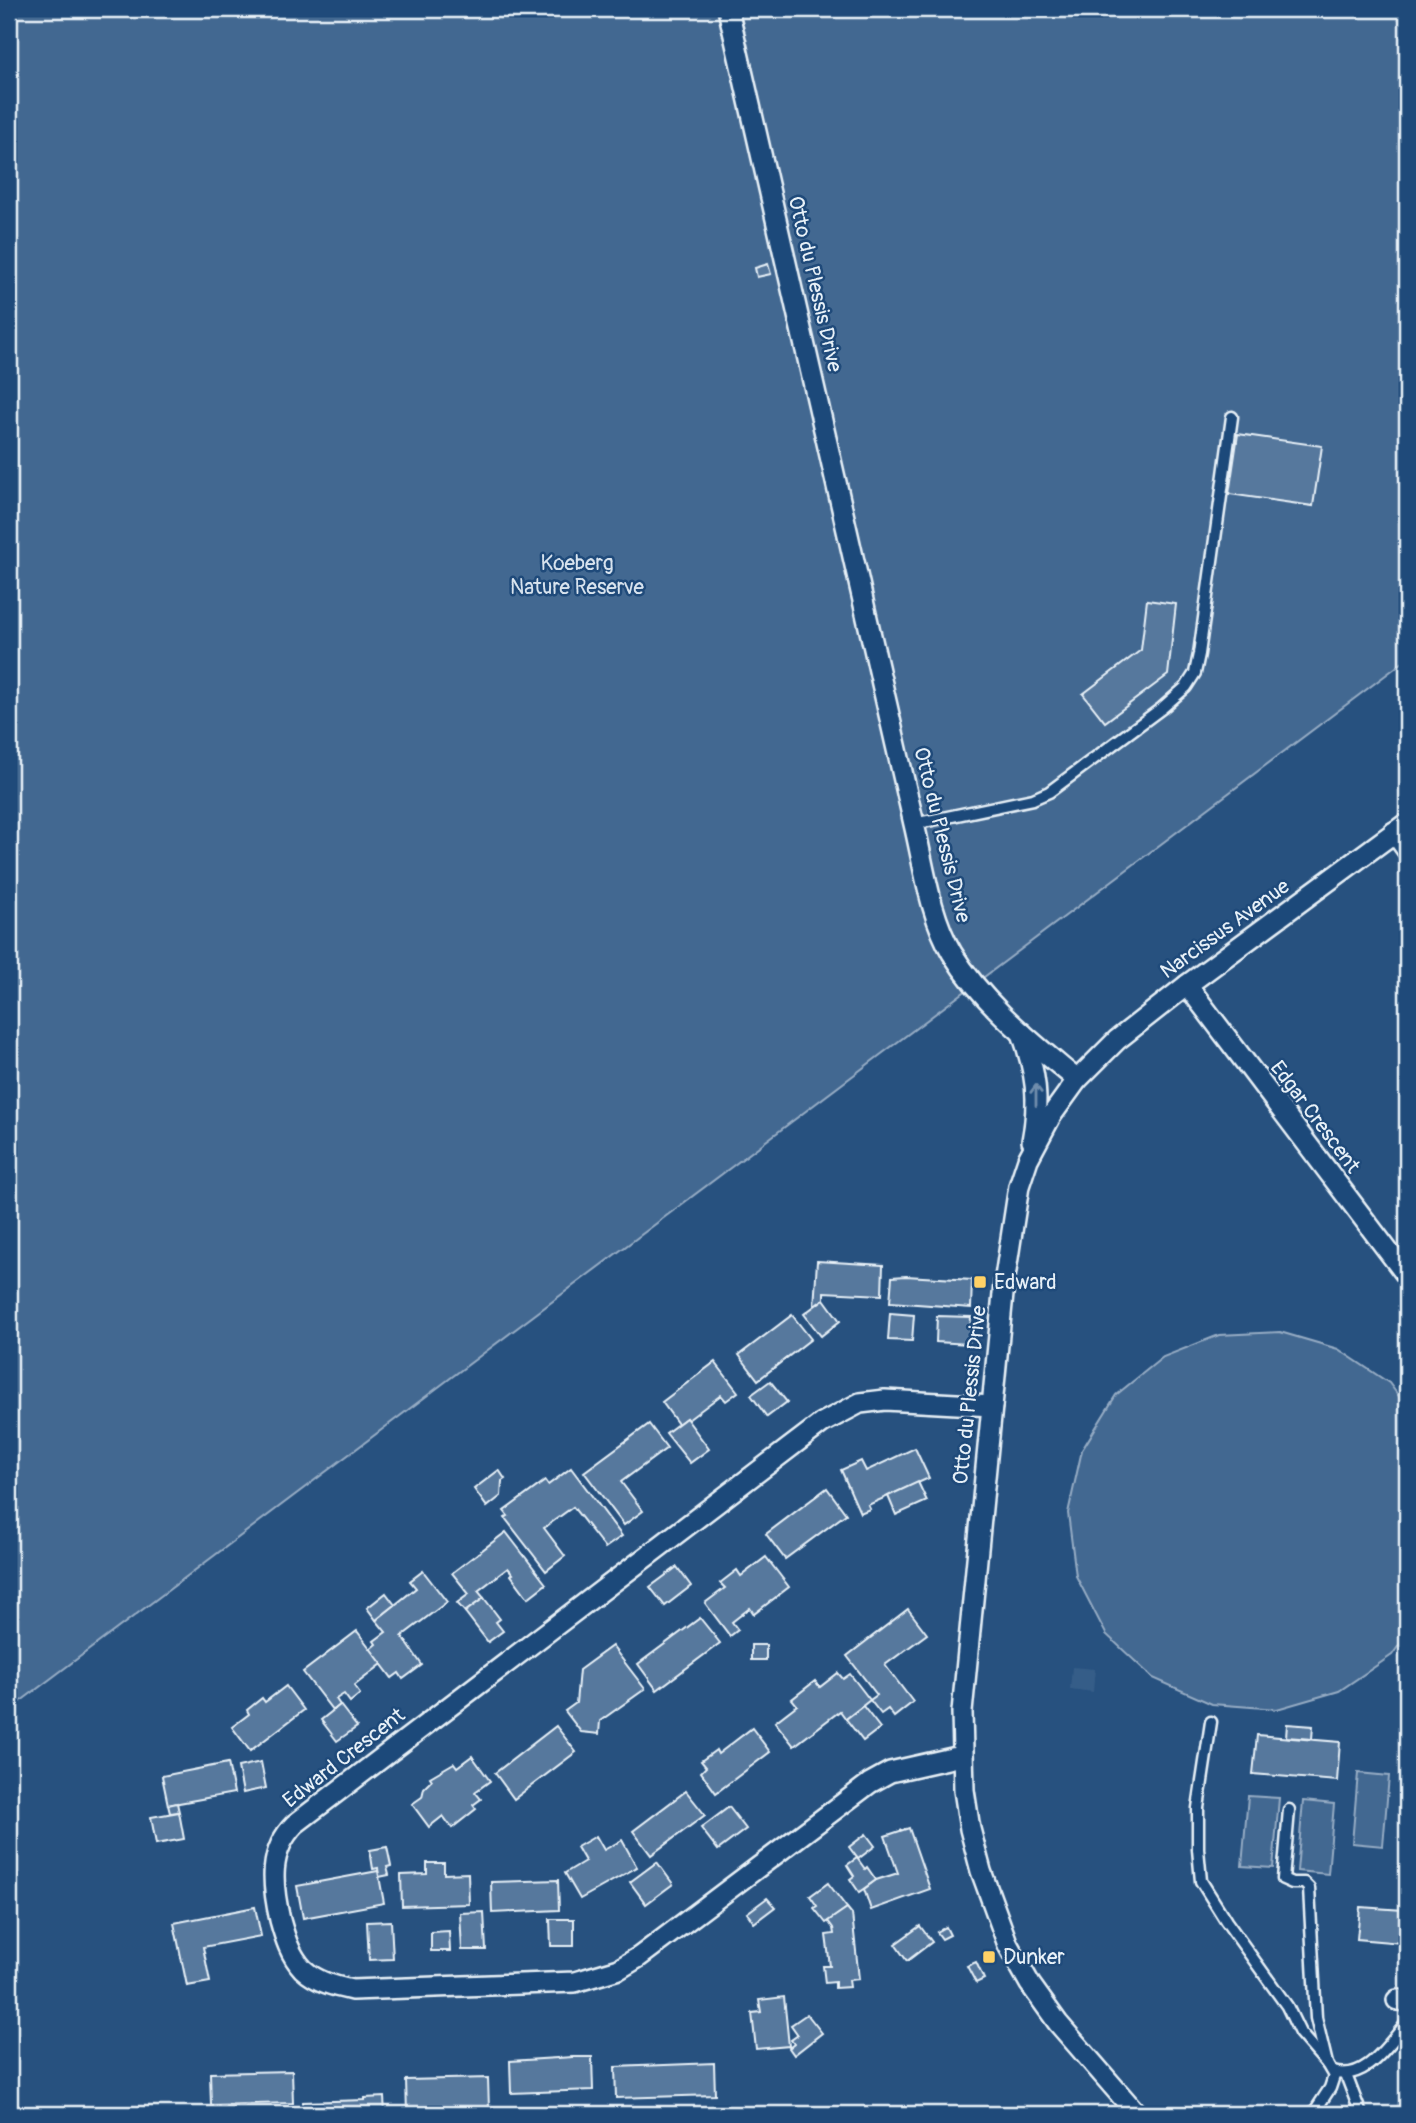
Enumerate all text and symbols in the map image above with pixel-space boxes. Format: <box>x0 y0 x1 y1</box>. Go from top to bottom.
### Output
street label: Otto du Plessis Drive <box>782 193 849 375</box>
park label: Koeberg Nature Reserve <box>510 550 645 601</box>
street label: Otto du Plessis Drive <box>907 745 977 926</box>
street label: Narcissus Avenue <box>1155 873 1295 985</box>
street label: Edgar Crescent <box>1264 1055 1366 1179</box>
one-way arrow <box>1029 1084 1043 1107</box>
place label: Edward <box>994 1269 1057 1296</box>
marker: Edward <box>972 1274 988 1290</box>
street label: Otto du Plessis Drive <box>947 1304 993 1486</box>
street label: Edward Crescent <box>278 1702 411 1814</box>
place label: Dunker <box>1003 1944 1065 1971</box>
marker: Dunker <box>981 1949 997 1965</box>

